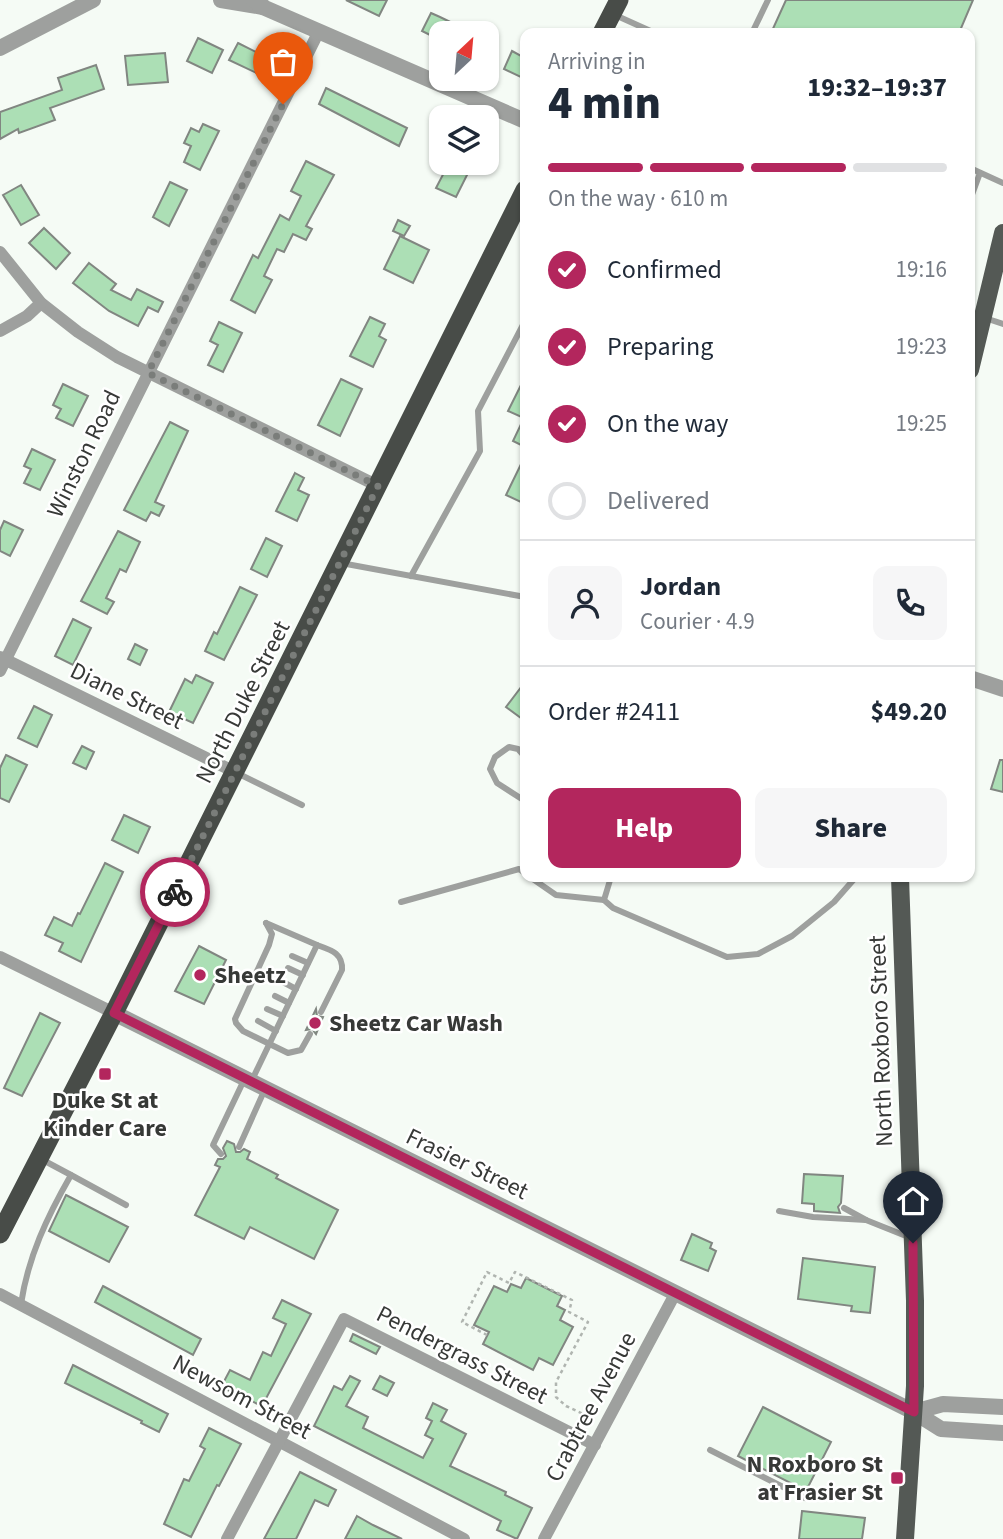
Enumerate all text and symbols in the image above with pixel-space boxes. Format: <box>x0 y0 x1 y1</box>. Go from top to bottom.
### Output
north arrow <box>429 21 499 91</box>
map controls <box>429 21 499 175</box>
pin <box>253 32 313 104</box>
icon: bag <box>264 43 302 81</box>
text: Arriving in <box>548 45 646 78</box>
text: 19:32–19:37 <box>807 69 947 106</box>
text: 4 min <box>548 71 661 136</box>
button: layers <box>429 105 499 175</box>
text: On the way · 610 m <box>548 182 728 215</box>
icon: check <box>548 251 586 289</box>
text: Confirmed <box>607 251 722 288</box>
text: 19:16 <box>896 253 947 286</box>
icon: check <box>548 328 586 366</box>
text: Preparing <box>607 328 713 365</box>
text: 19:23 <box>896 330 947 363</box>
street label: Winston Road <box>38 384 130 524</box>
icon: check <box>548 405 586 443</box>
text: On the way <box>607 405 728 442</box>
text: 19:25 <box>896 407 947 440</box>
text: Delivered <box>607 482 710 519</box>
button: person <box>548 566 622 640</box>
button: phone <box>873 566 947 640</box>
text: Jordan <box>640 568 721 605</box>
text: Courier · 4.9 <box>640 605 755 638</box>
street label: North Duke Street <box>187 614 299 790</box>
street label: Diane Street <box>64 653 190 739</box>
text: Order #2411 <box>548 693 680 730</box>
text: $49.20 <box>871 693 947 730</box>
button: Help <box>548 788 741 868</box>
button: Share <box>755 788 947 868</box>
courier <box>140 857 210 927</box>
icon: bike <box>156 873 194 911</box>
street label: North Roxboro Street <box>860 935 902 1147</box>
place label: Sheetz <box>214 958 286 993</box>
marker: Sheetz <box>192 967 208 983</box>
place label: Sheetz Car Wash <box>329 1006 503 1041</box>
marker: Sheetz Car Wash <box>307 1015 323 1031</box>
marker: Duke St at Kinder Care <box>97 1066 113 1082</box>
place label: Duke St at Kinder Care <box>43 1083 167 1146</box>
street label: Frasier Street <box>400 1119 534 1209</box>
pin <box>883 1171 943 1243</box>
icon: home <box>894 1182 932 1220</box>
street label: Pendergrass Street <box>370 1297 554 1413</box>
street label: Crabtree Avenue <box>537 1326 645 1488</box>
street label: Newsom Street <box>166 1346 318 1448</box>
place label: N Roxboro St at Frasier St <box>746 1447 883 1510</box>
marker: N Roxboro St at Frasier St <box>889 1470 905 1486</box>

